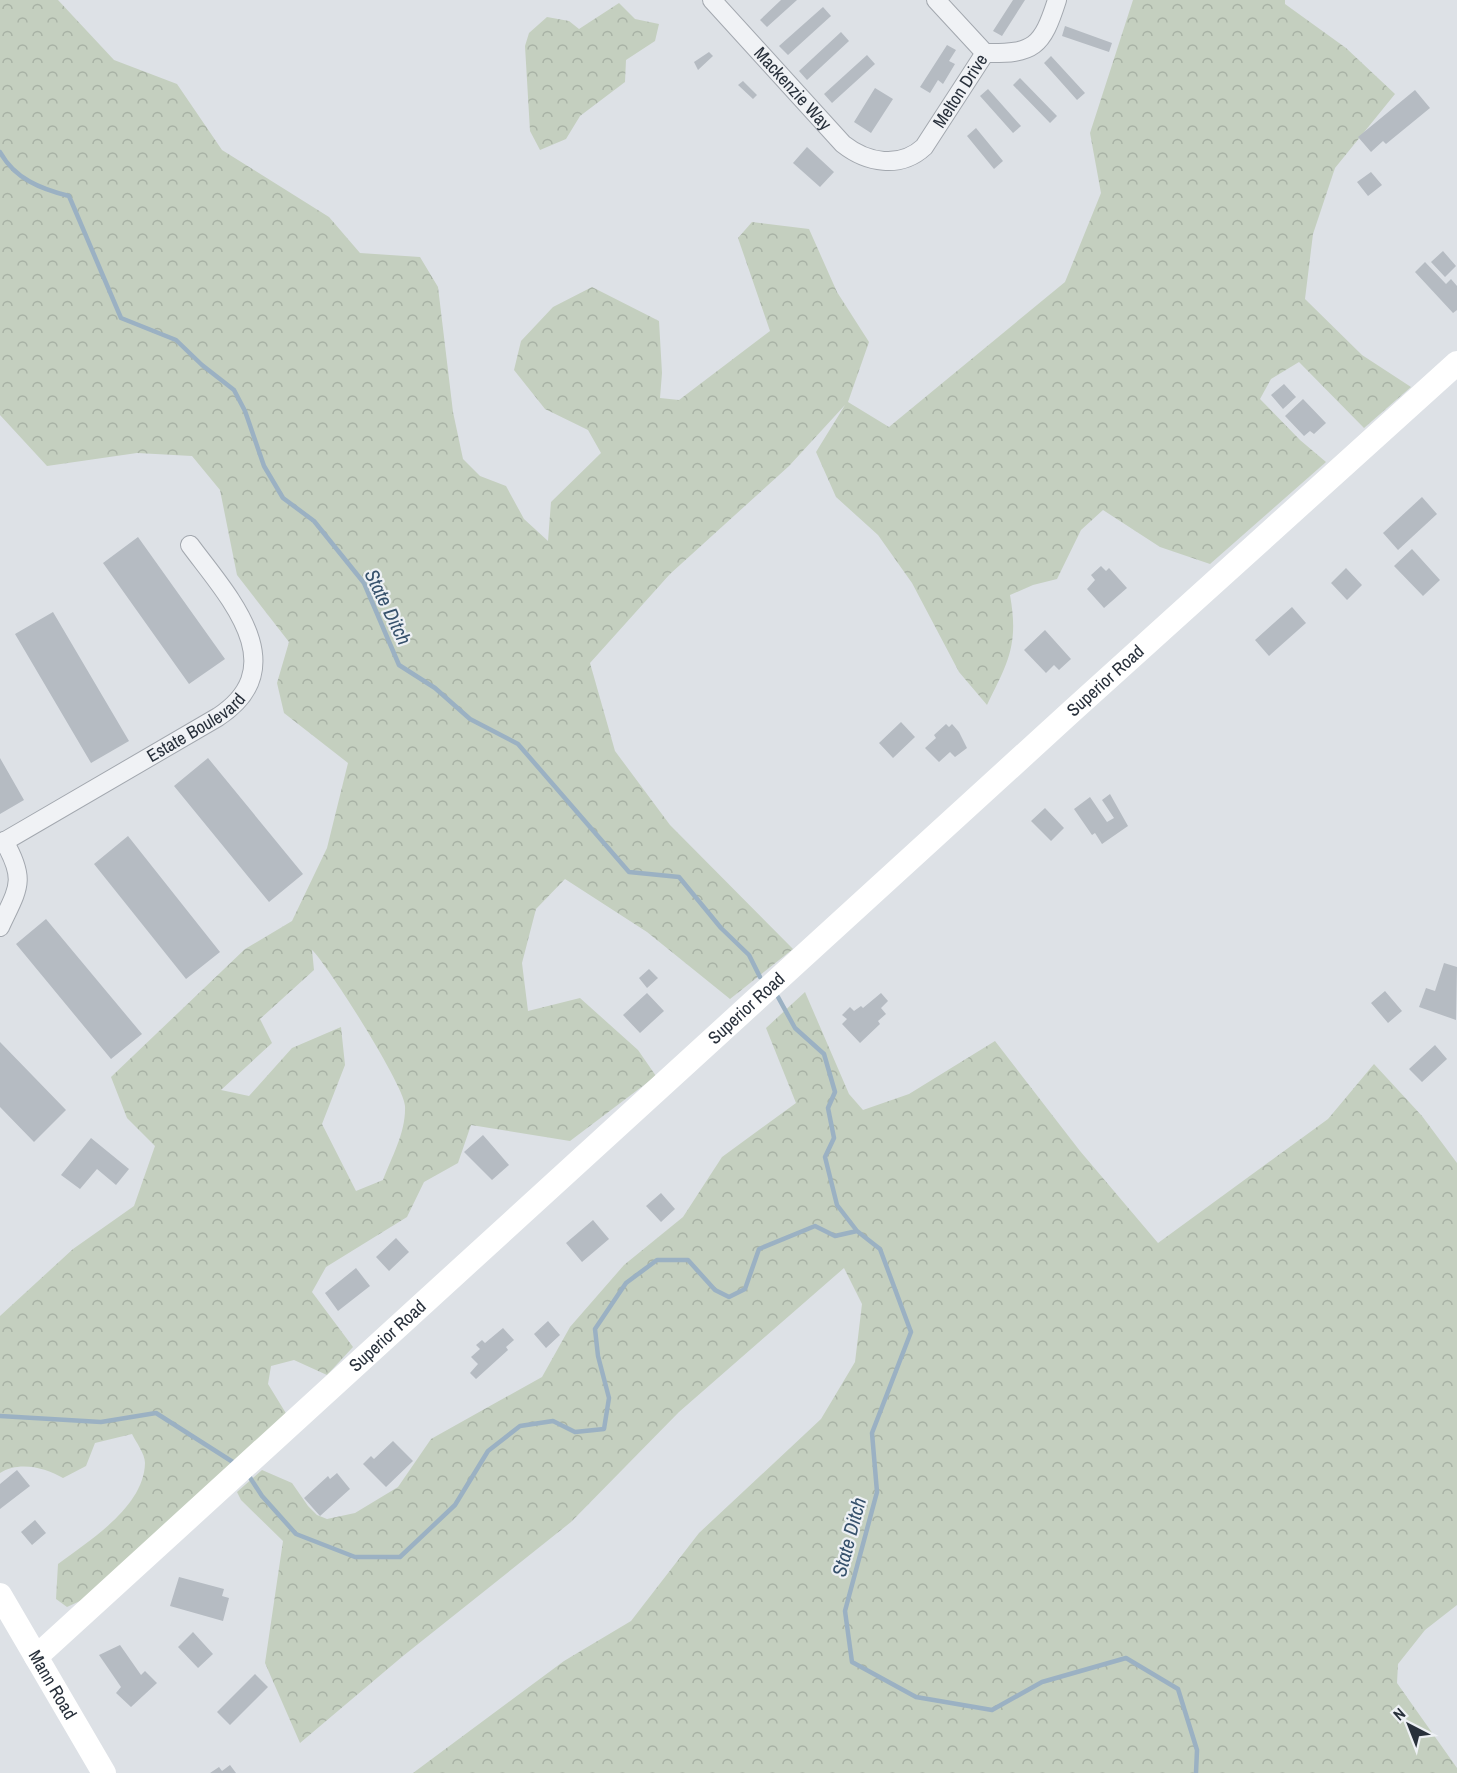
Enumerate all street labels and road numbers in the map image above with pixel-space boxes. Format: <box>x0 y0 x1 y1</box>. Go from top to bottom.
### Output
street label: Mackenzie Way <box>749 41 838 136</box>
street label: Melton Drive <box>927 49 993 133</box>
street label: Superior Road <box>1061 639 1149 722</box>
street label: Estate Boulevard <box>142 687 251 768</box>
street label: Superior Road <box>702 966 790 1050</box>
street label: Superior Road <box>343 1294 431 1377</box>
street label: Mann Road <box>23 1645 83 1724</box>

